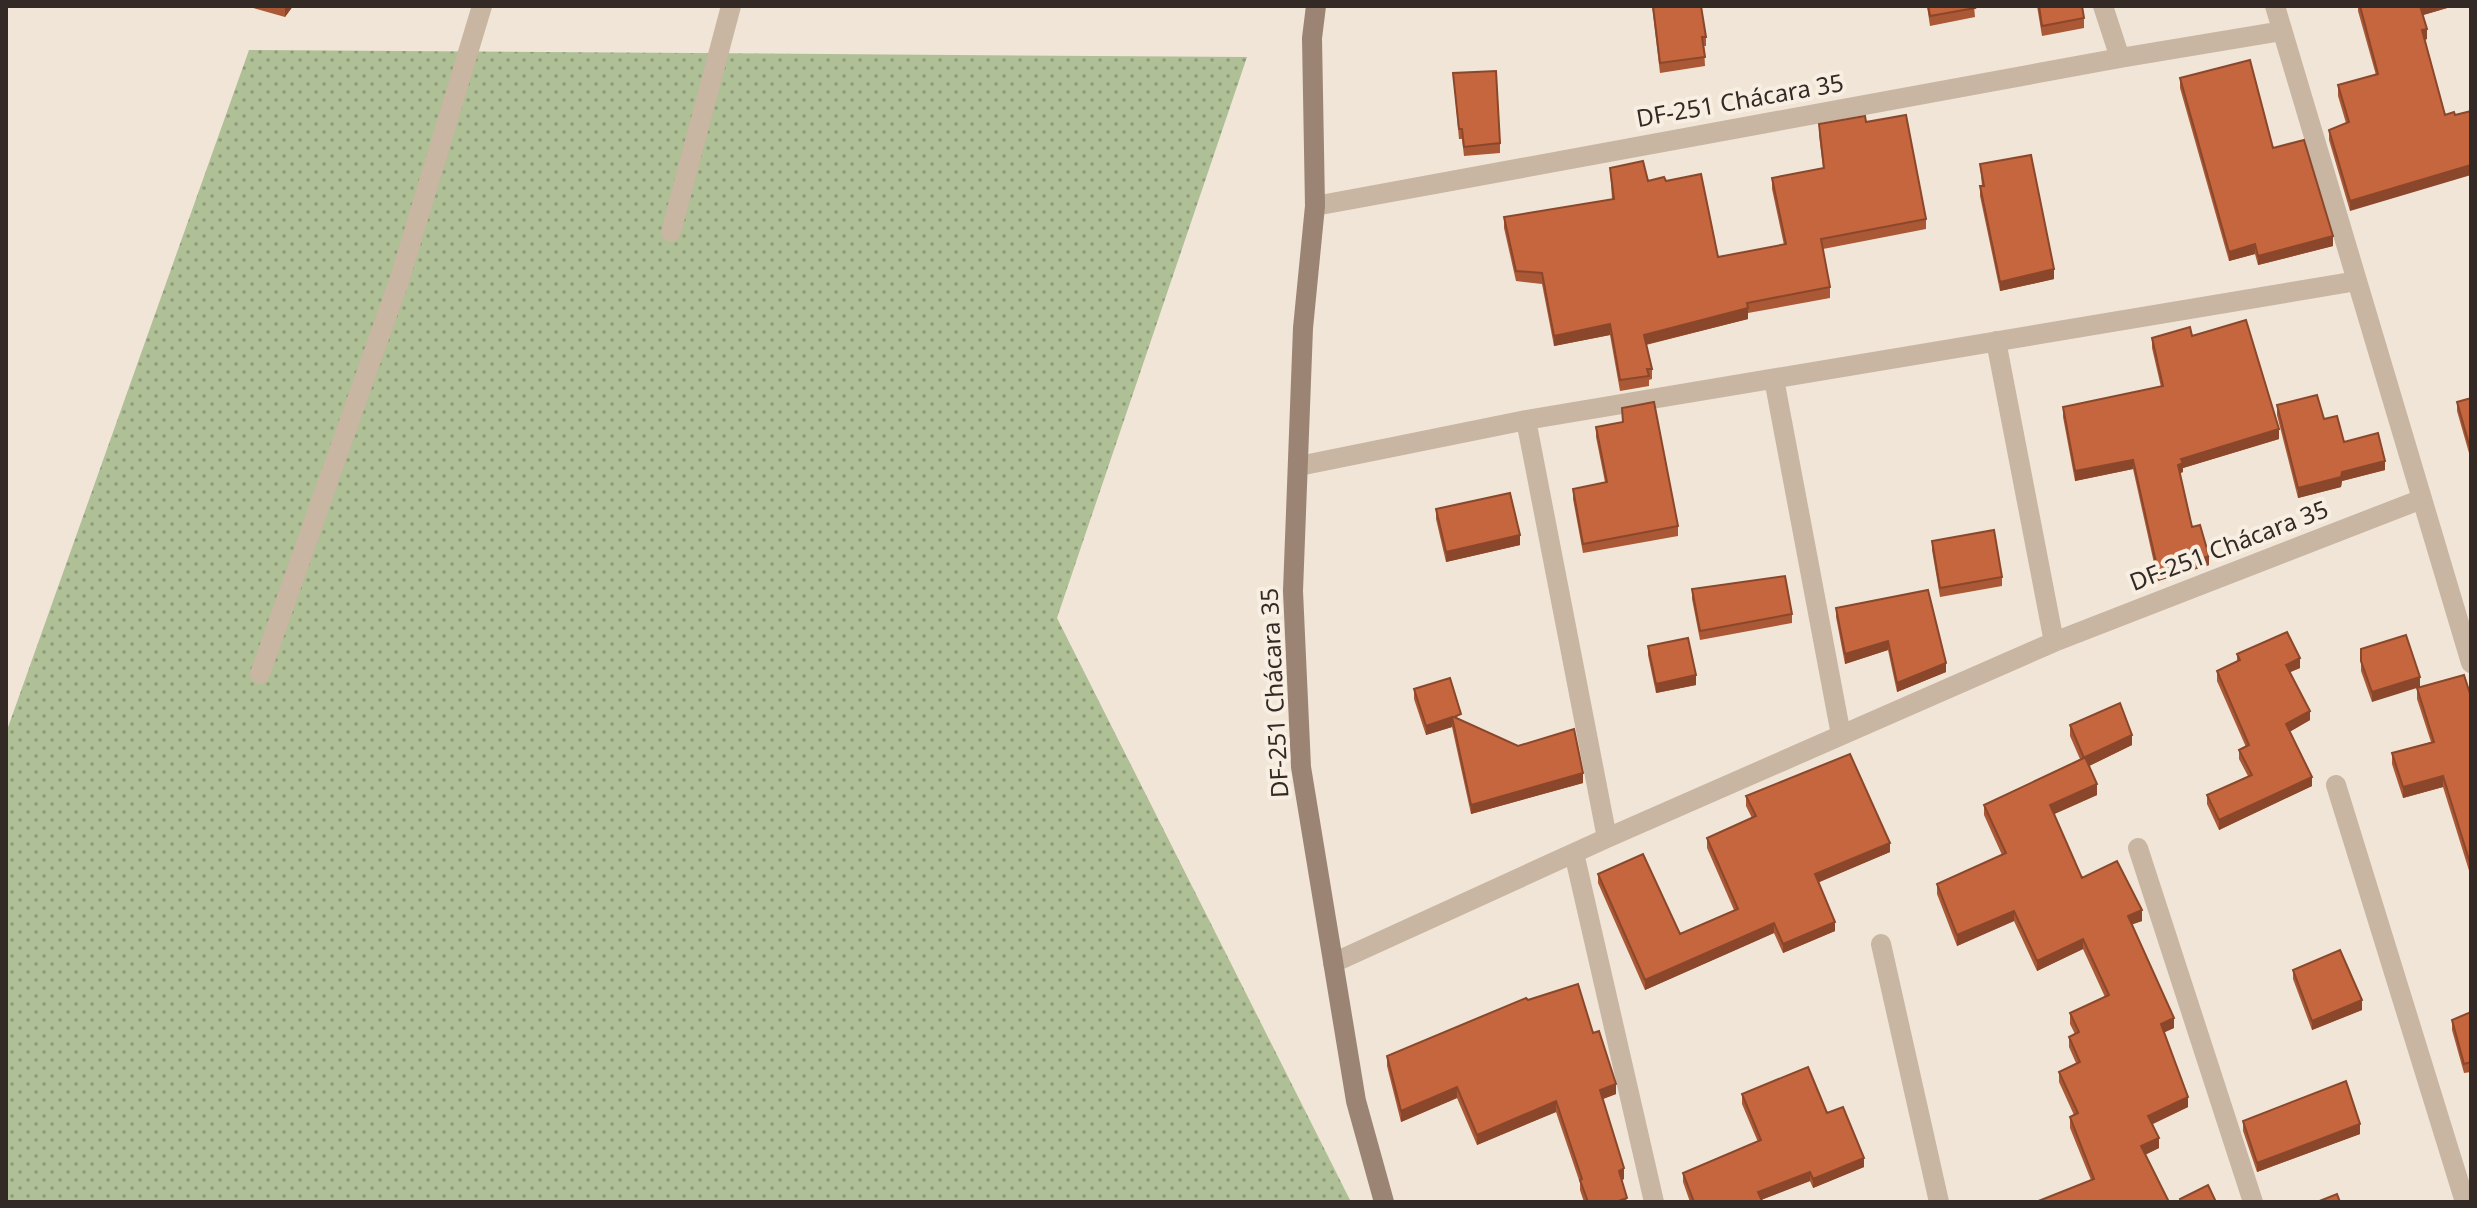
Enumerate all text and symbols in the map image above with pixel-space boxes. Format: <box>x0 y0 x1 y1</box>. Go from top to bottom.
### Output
street label: DF-251 Chácara 35 <box>1633 65 1846 134</box>
street label: DF-251 Chácara 35 <box>2124 492 2332 598</box>
street label: DF-251 Chácara 35 <box>1252 587 1295 799</box>

